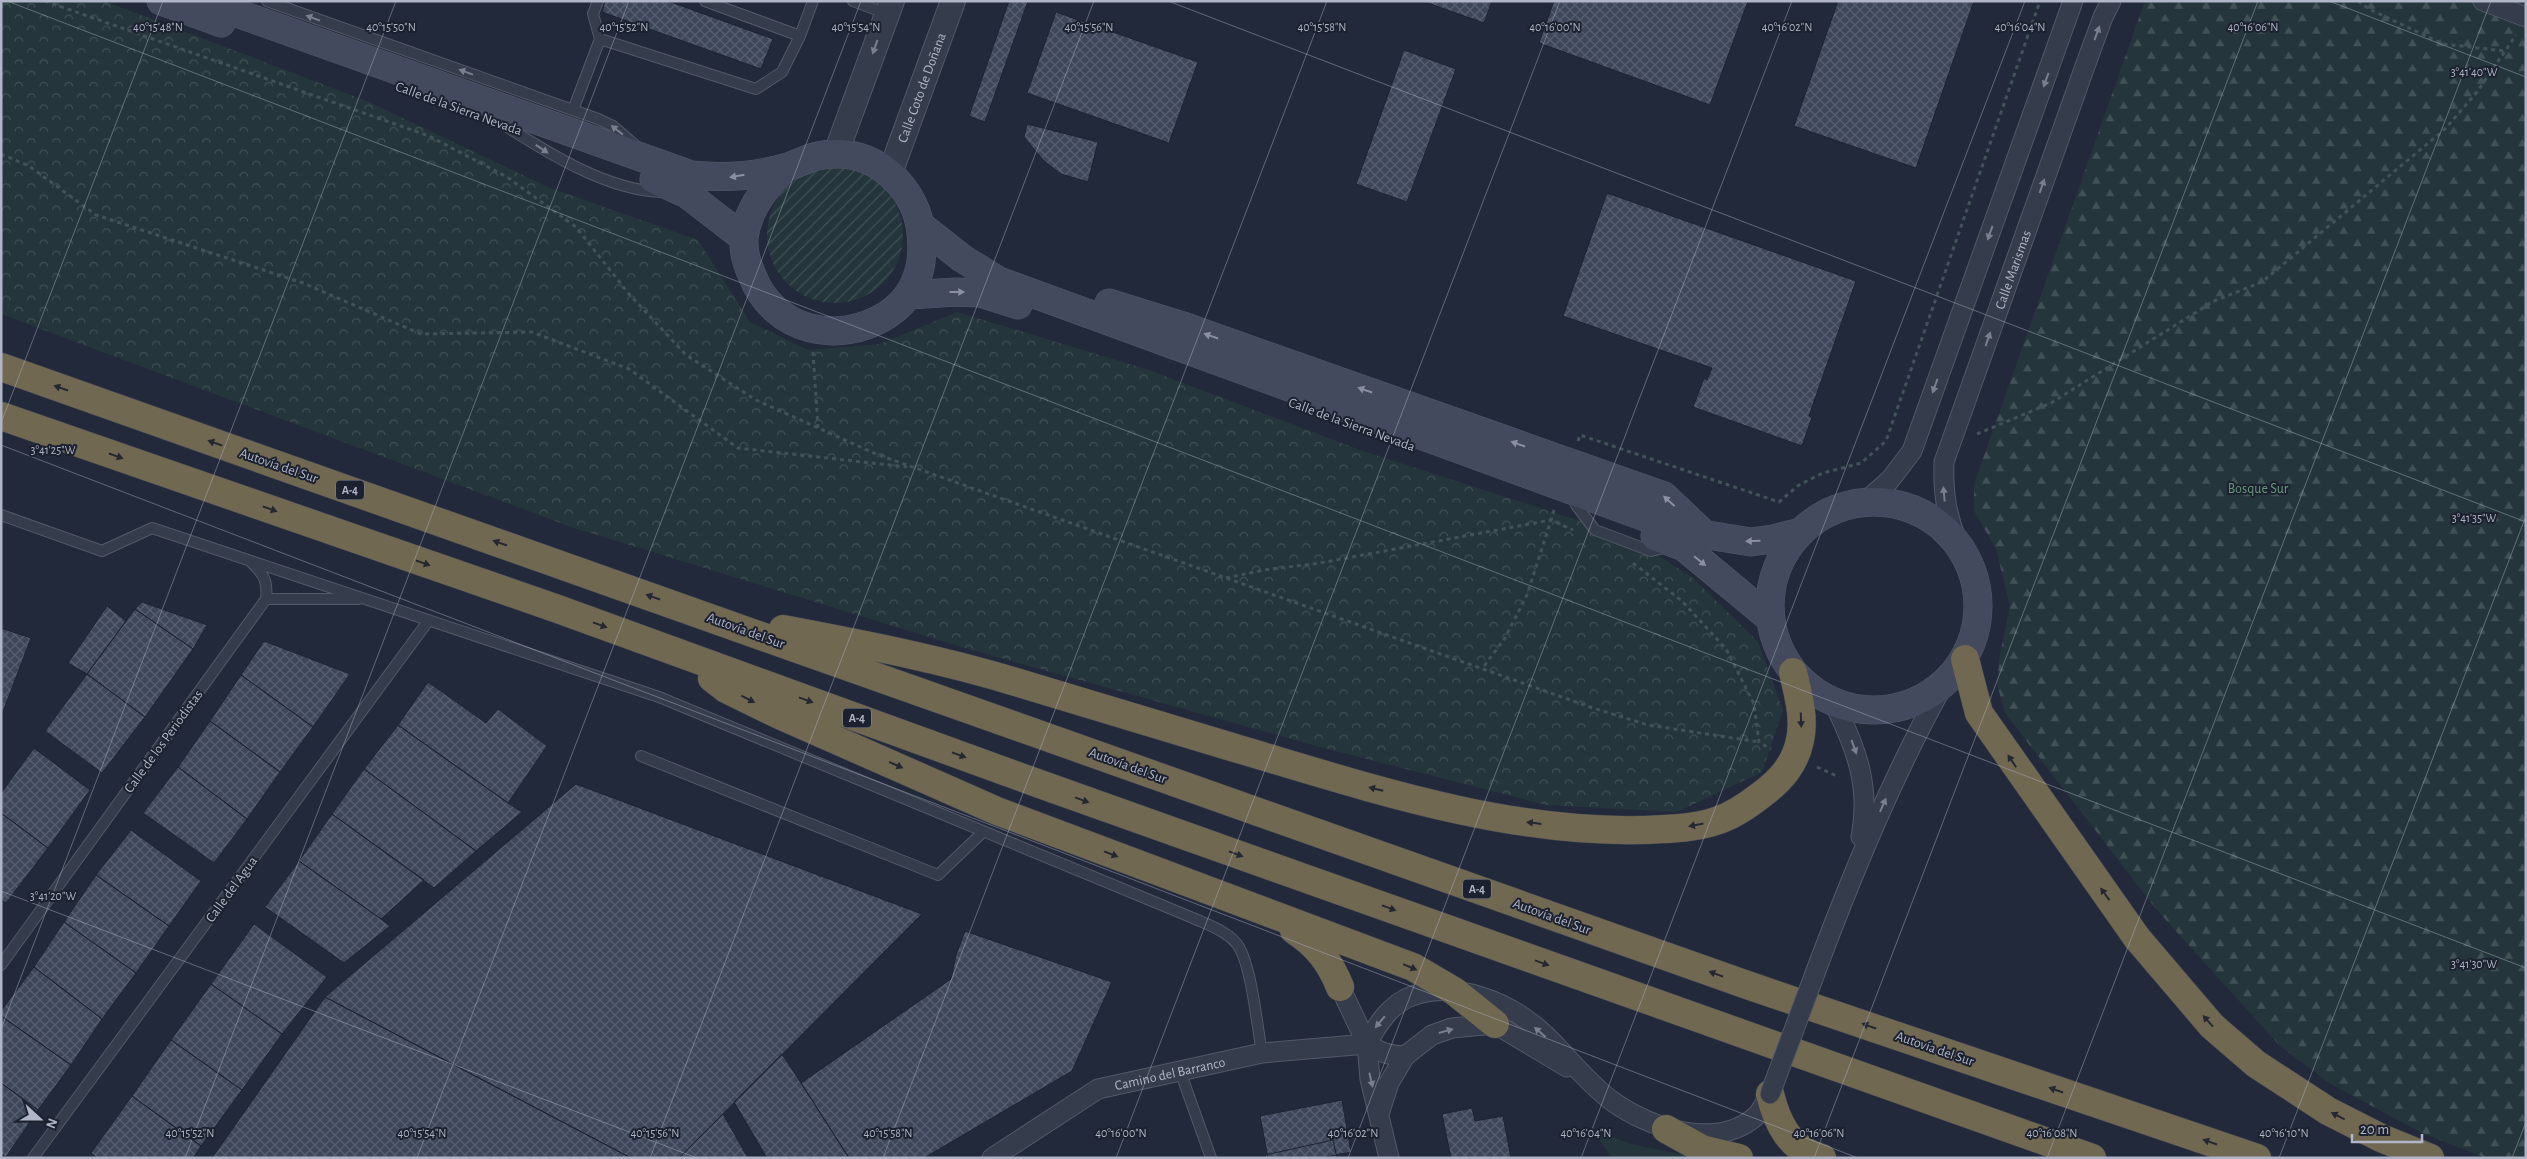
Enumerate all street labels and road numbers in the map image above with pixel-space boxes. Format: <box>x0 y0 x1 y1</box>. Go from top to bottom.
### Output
street label: Calle Coto de Doñana <box>896 31 949 145</box>
street label: Calle de la Sierra Nevada <box>394 80 524 139</box>
street label: Calle Marismas <box>1993 229 2034 311</box>
street label: Calle de la Sierra Nevada <box>1287 396 1417 455</box>
street label: Autovía del Sur <box>238 446 320 486</box>
road number: A-4 <box>336 480 364 500</box>
street label: Autovía del Sur <box>705 610 787 652</box>
street label: Calle de los Periodistas <box>122 688 206 796</box>
road number: A-4 <box>843 708 871 728</box>
street label: Autovía del Sur <box>1087 745 1169 787</box>
street label: Calle del Agua <box>203 854 261 925</box>
road number: A-4 <box>1463 880 1491 899</box>
street label: Autovía del Sur <box>1511 896 1593 938</box>
street label: Autovía del Sur <box>1894 1029 1976 1069</box>
street label: Camino del Barranco <box>1113 1055 1227 1093</box>

